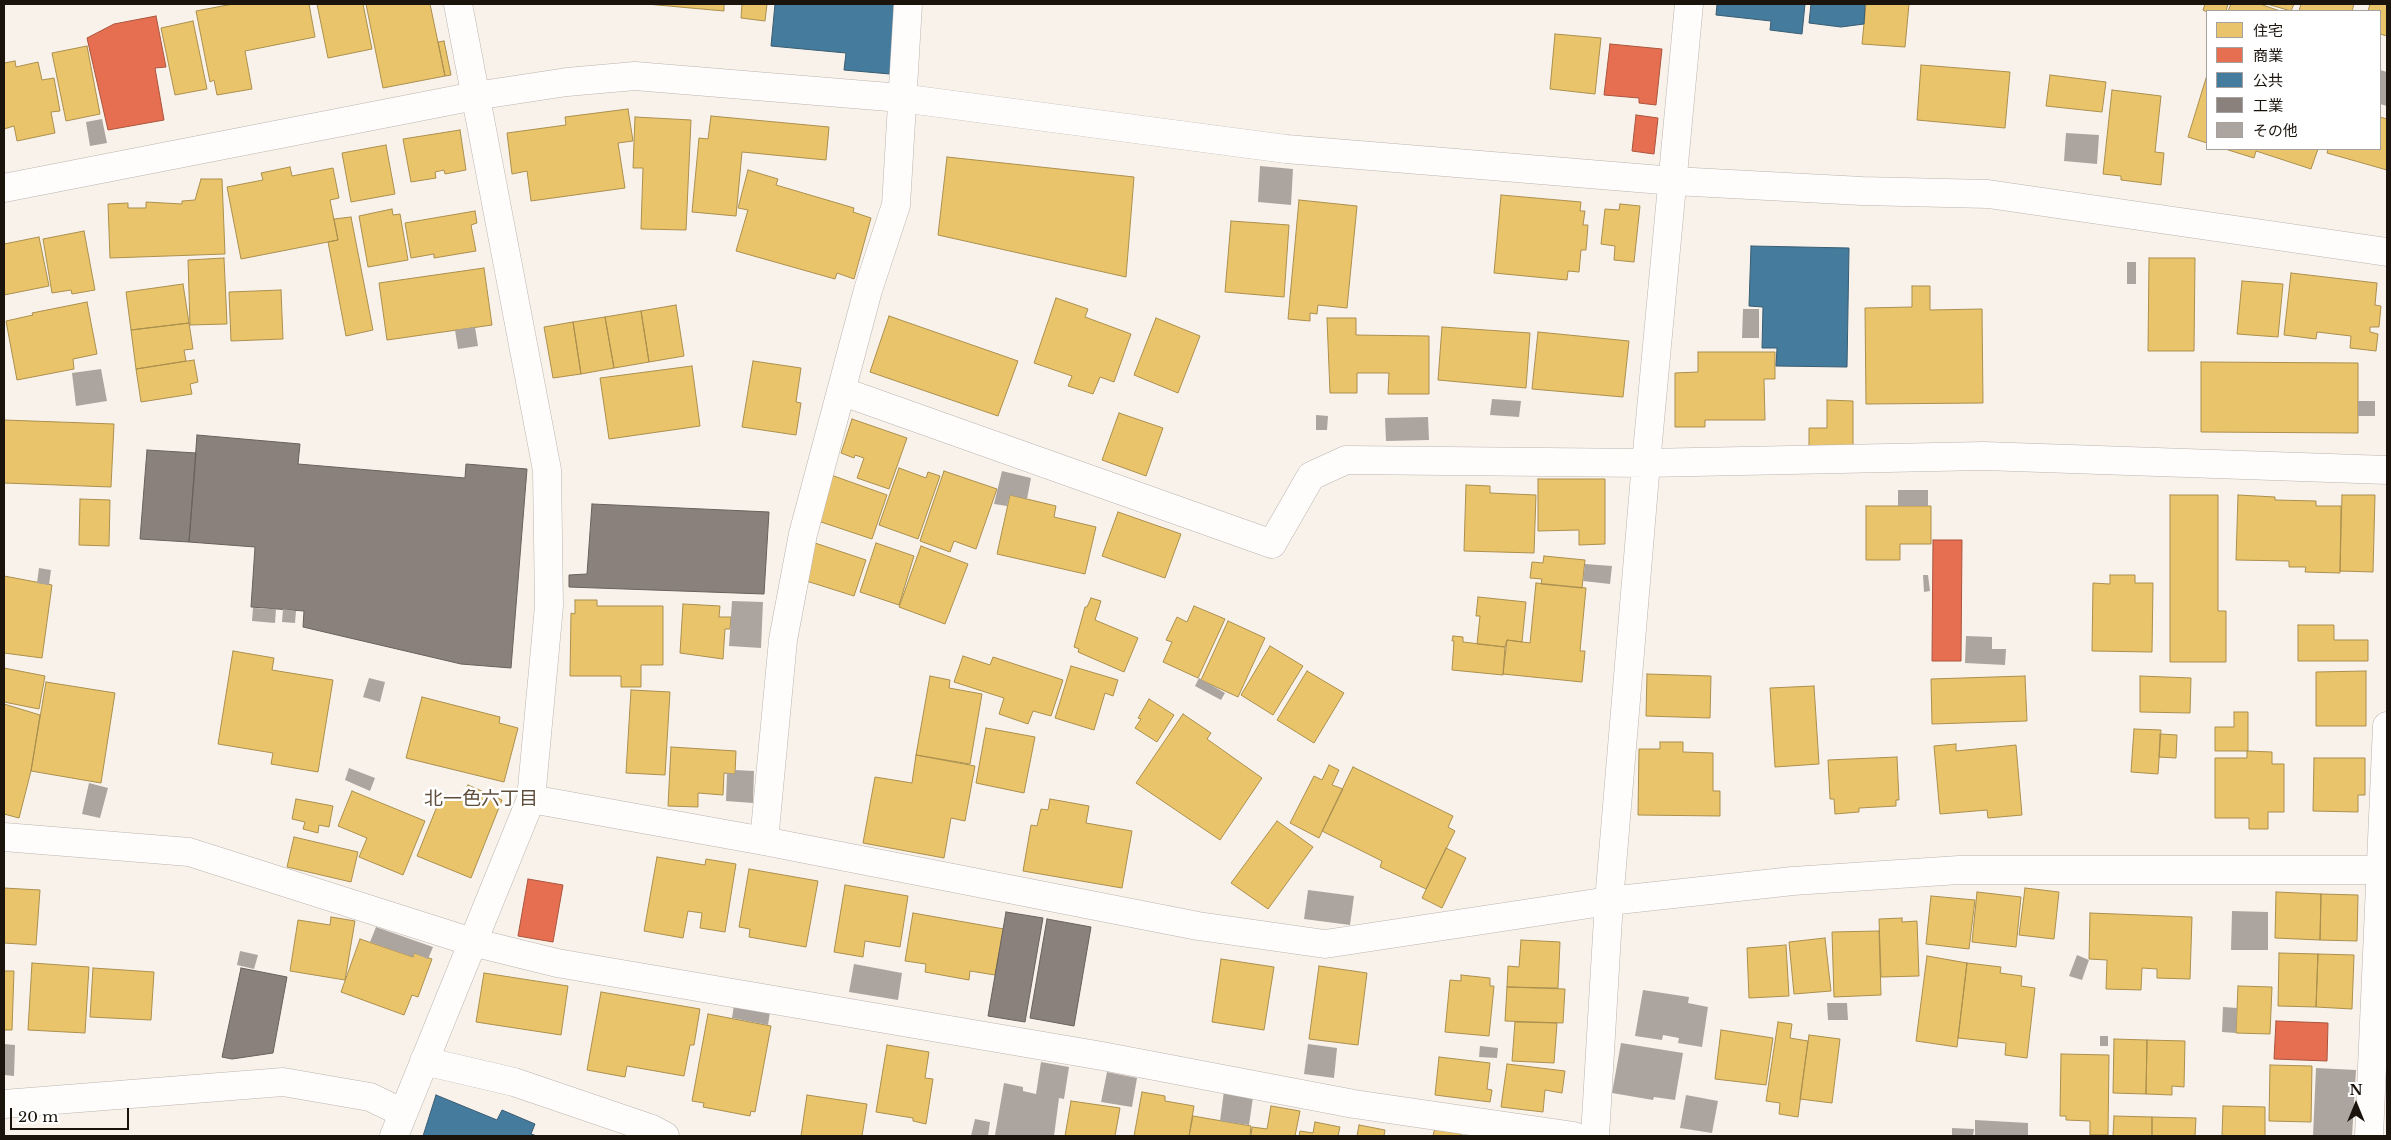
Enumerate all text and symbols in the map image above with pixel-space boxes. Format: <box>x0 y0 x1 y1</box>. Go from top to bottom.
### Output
legend <box>2206 10 2381 150</box>
text: 住宅 <box>2253 21 2283 40</box>
text: 商業 <box>2253 46 2283 65</box>
text: 公共 <box>2253 71 2283 90</box>
text: 工業 <box>2253 96 2283 115</box>
text: その他 <box>2253 121 2298 140</box>
district label: 北一色六丁目 <box>424 789 538 811</box>
north arrow <box>2331 1080 2381 1130</box>
text: N <box>2349 1081 2363 1099</box>
scale bar <box>12 1098 131 1130</box>
text: 20 m <box>18 1107 58 1126</box>

